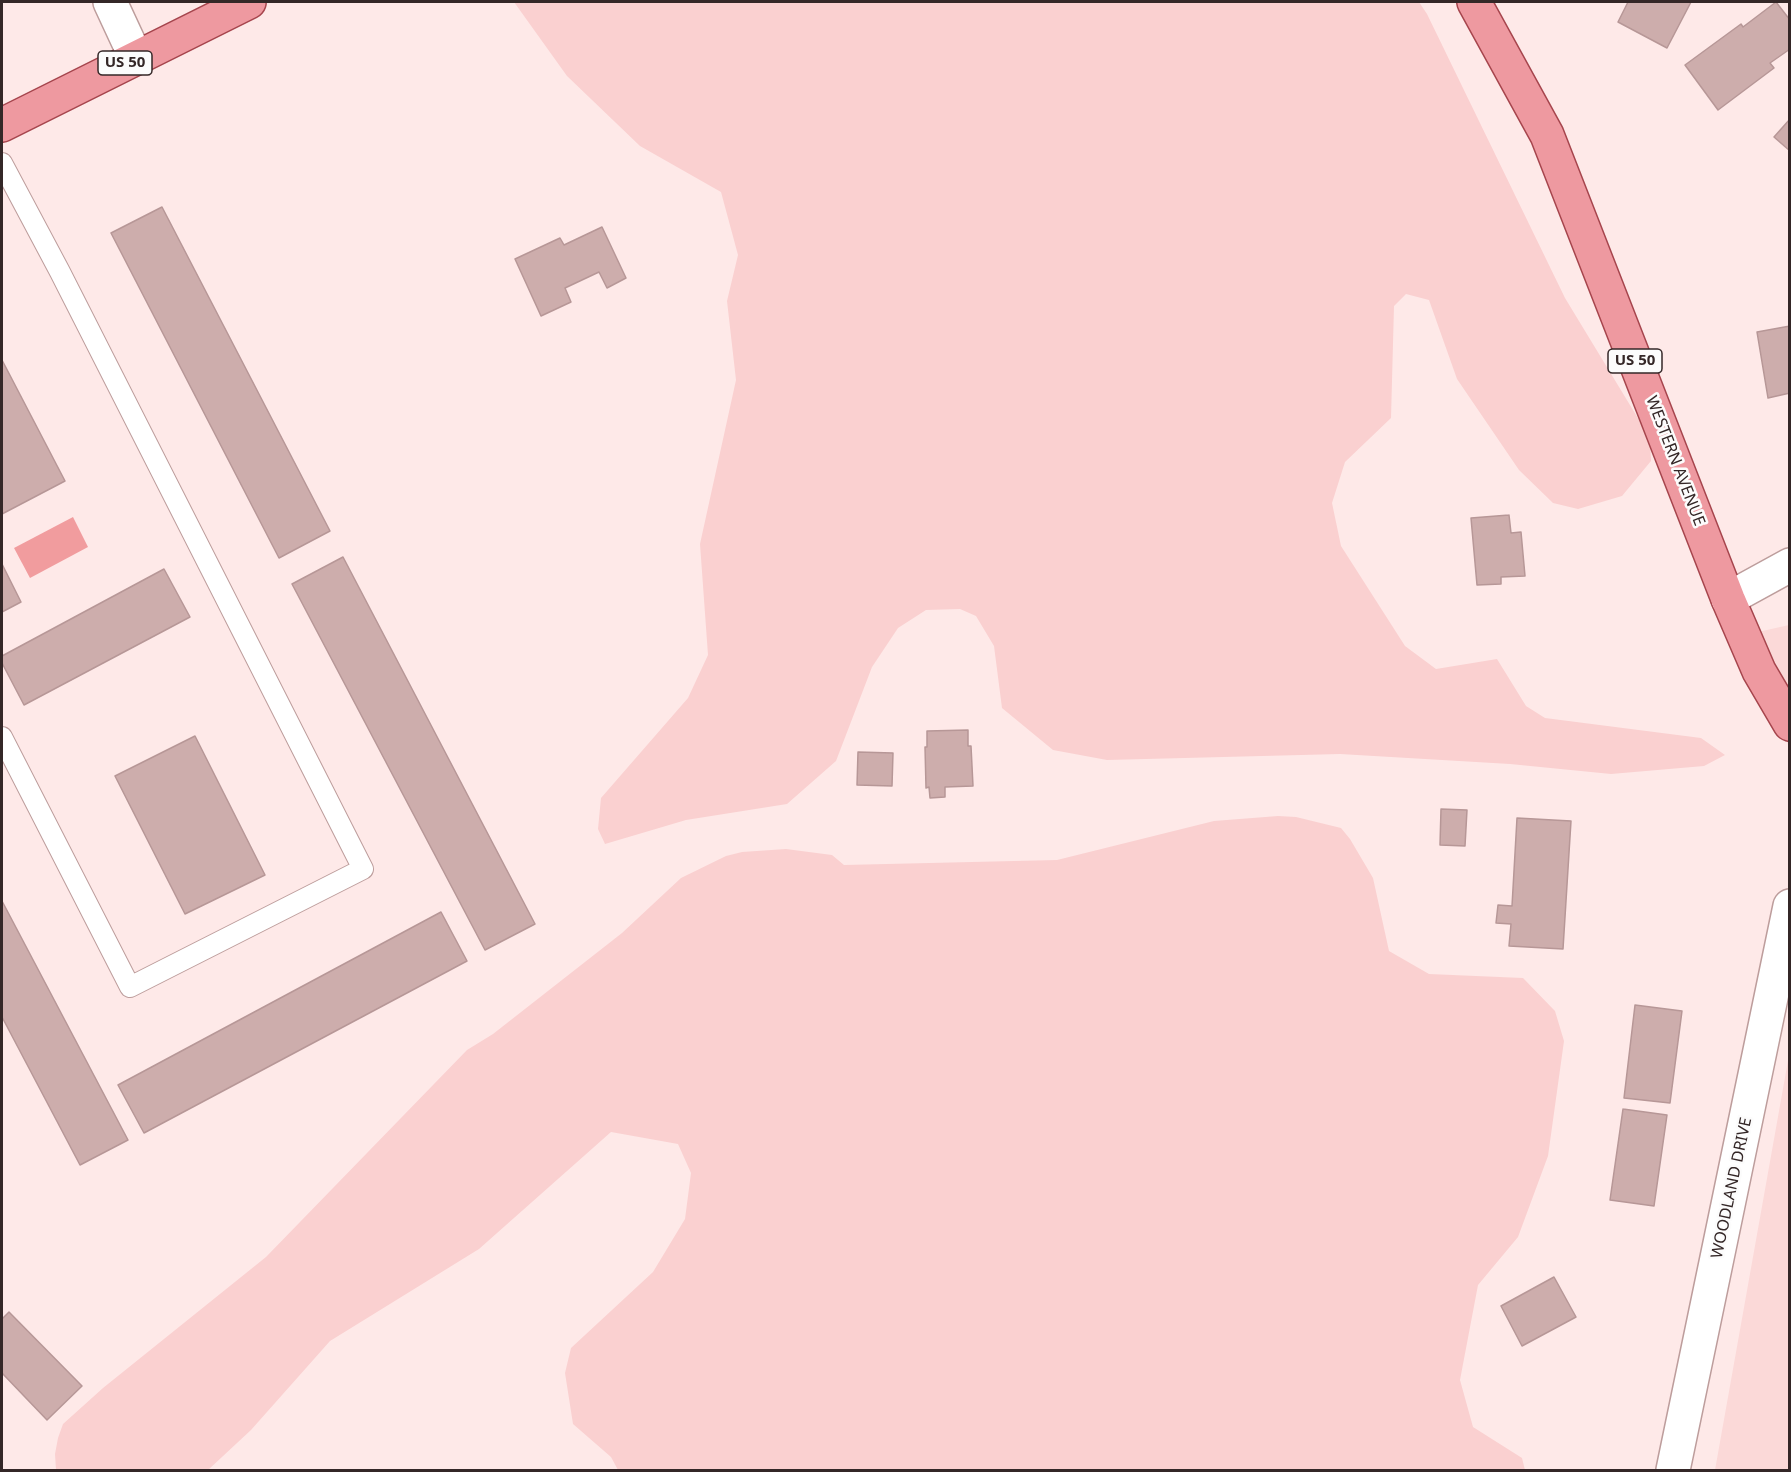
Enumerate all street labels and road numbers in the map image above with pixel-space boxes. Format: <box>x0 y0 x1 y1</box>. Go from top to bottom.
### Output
road number: US 50 <box>98 51 152 75</box>
road number: US 50 <box>1608 349 1662 373</box>
street label: WESTERN AVENUE <box>1641 393 1709 529</box>
street label: WOODLAND DRIVE <box>1708 1116 1756 1260</box>

